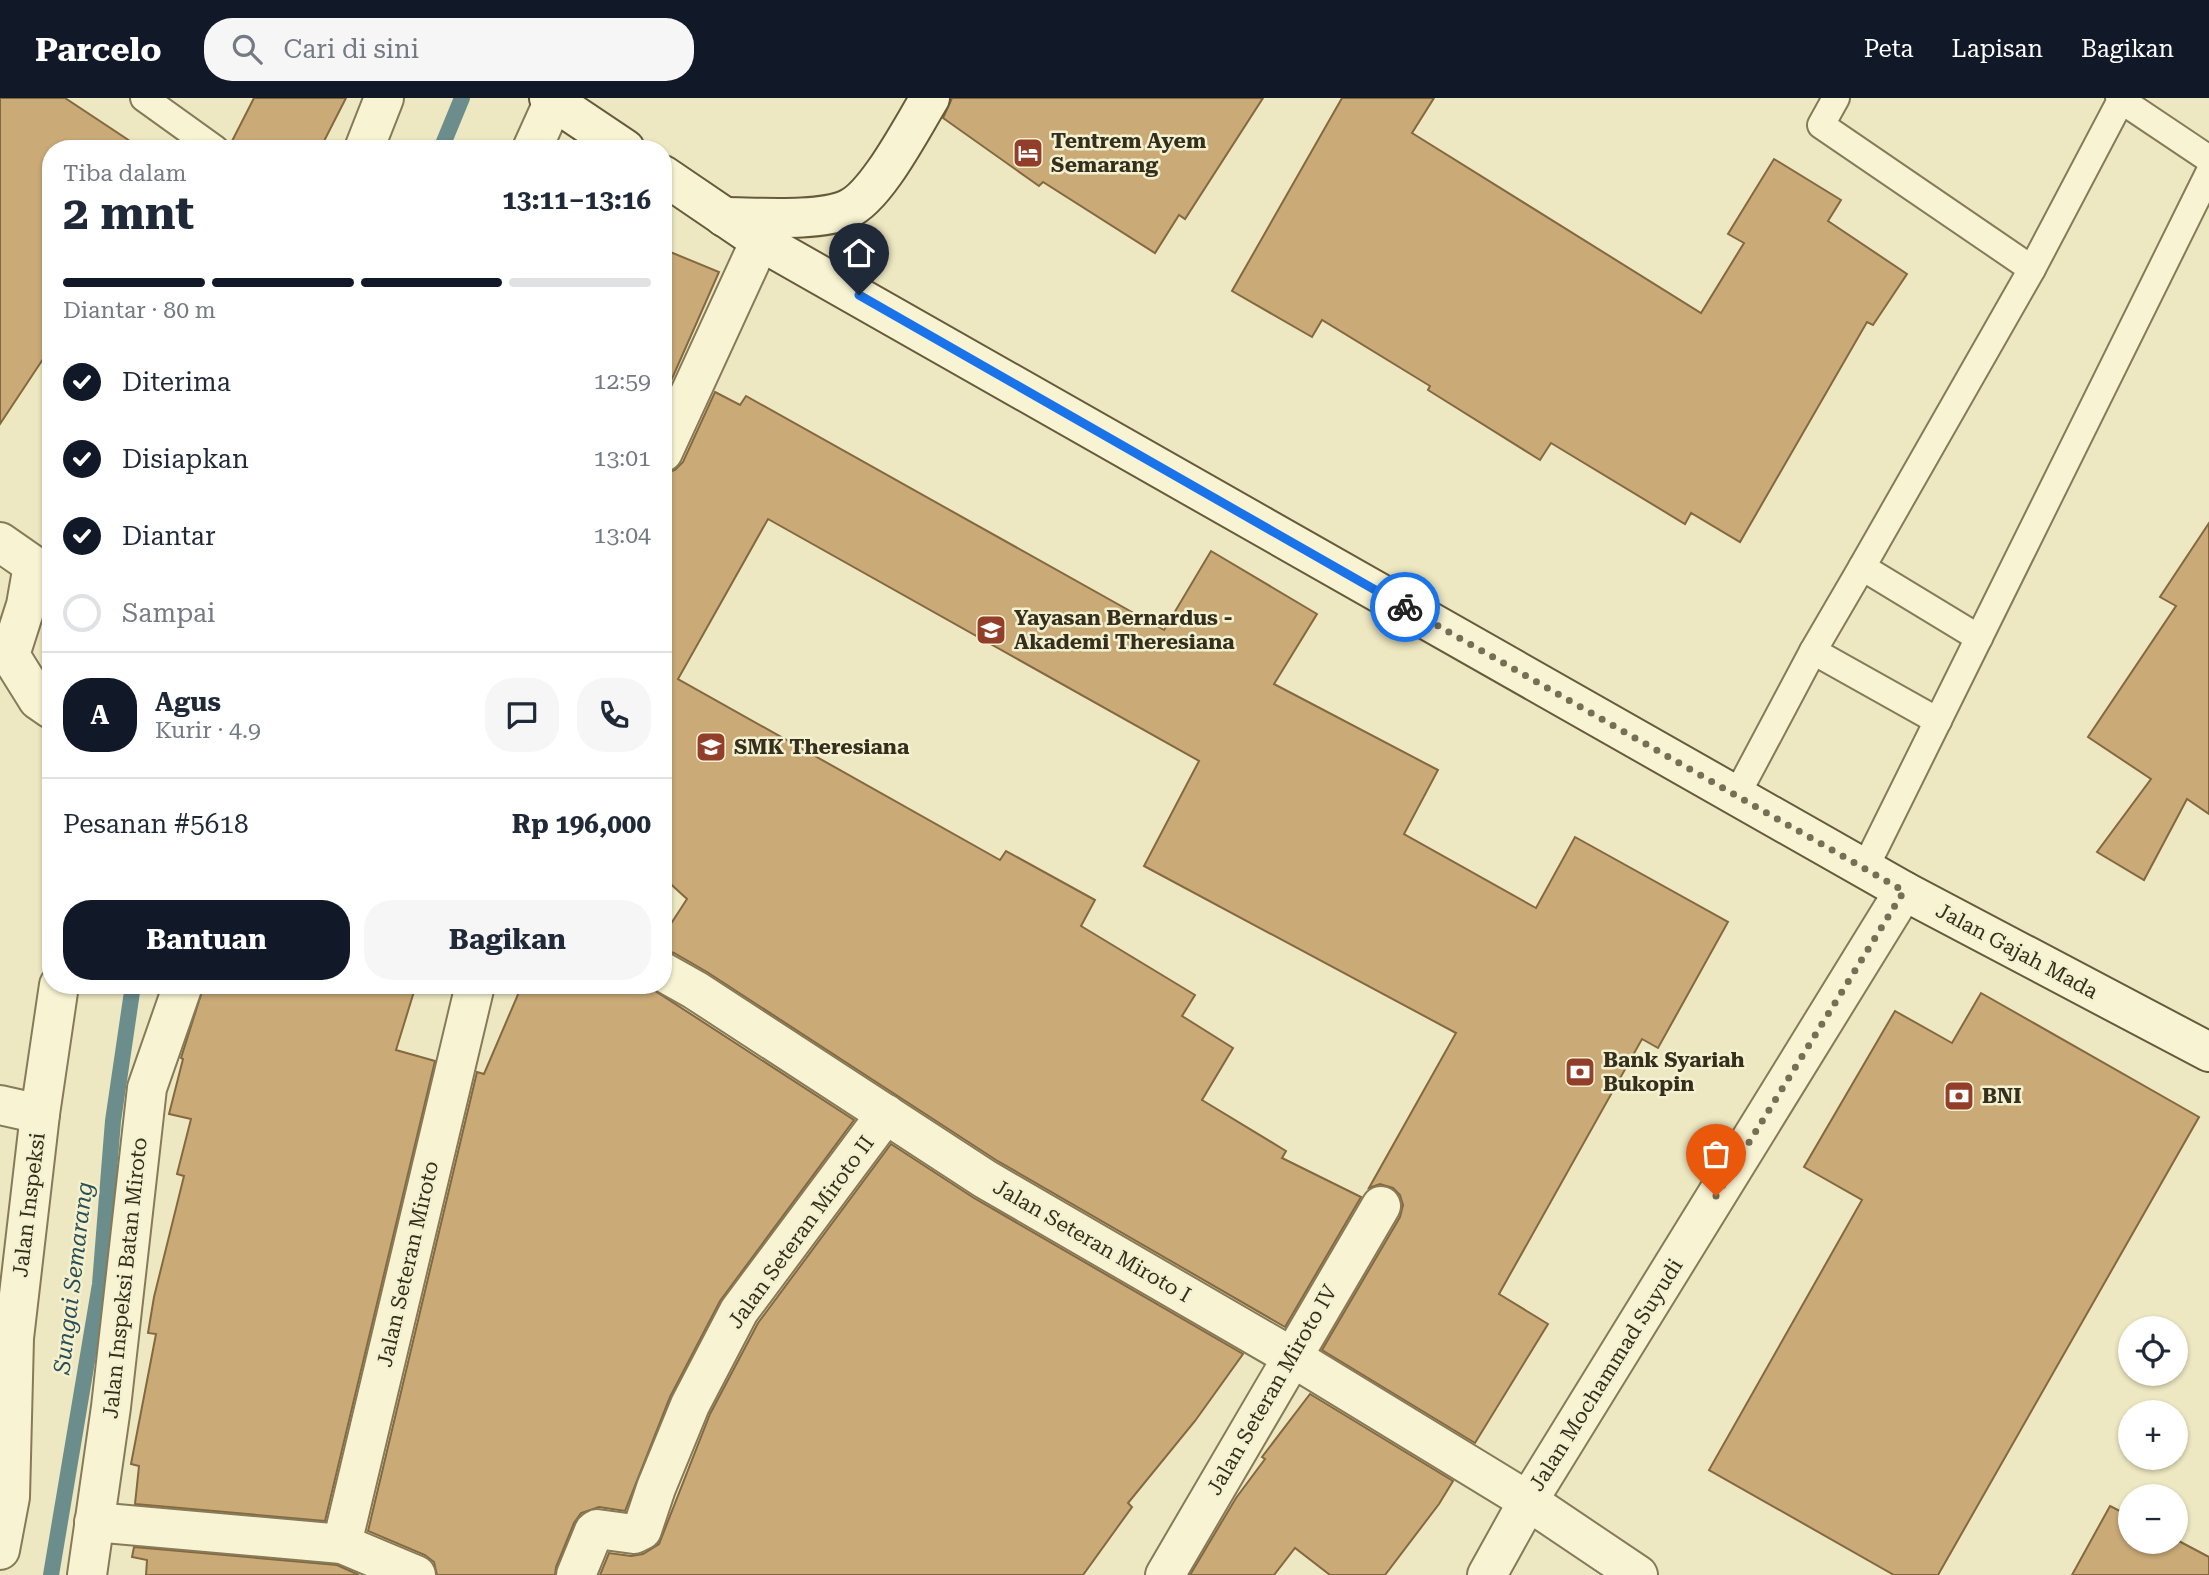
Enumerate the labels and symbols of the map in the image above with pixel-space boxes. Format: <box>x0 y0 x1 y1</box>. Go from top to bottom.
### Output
place label: Tentrem Ayem Semarang <box>1051 129 1206 177</box>
hotel icon: Tentrem Ayem Semarang <box>1011 136 1045 170</box>
pin <box>829 223 889 295</box>
courier <box>1370 572 1440 642</box>
place label: Yayasan Bernardus - Akademi Theresiana <box>1014 606 1235 654</box>
school or university icon: Yayasan Bernardus - Akademi Theresiana <box>974 613 1008 647</box>
school or university icon: SMK Theresiana <box>694 730 728 764</box>
place label: SMK Theresiana <box>734 735 910 759</box>
street label: Jalan Gajah Mada <box>1932 898 2103 1004</box>
place label: Bank Syariah Bukopin <box>1603 1048 1745 1096</box>
bank icon: Bank Syariah Bukopin <box>1563 1055 1597 1089</box>
bank icon: BNI <box>1942 1079 1976 1113</box>
place label: BNI <box>1982 1084 2022 1108</box>
pin <box>1686 1124 1746 1196</box>
street label: Jalan Inspeksi <box>8 1131 50 1279</box>
street label: Jalan Seteran Miroto II <box>723 1131 879 1333</box>
street label: Jalan Inspeksi Batan Miroto <box>98 1136 152 1420</box>
street label: Jalan Seteran Miroto <box>373 1159 443 1369</box>
street label: Jalan Seteran Miroto I <box>989 1175 1195 1307</box>
water label: Sungai Semarang <box>48 1180 99 1377</box>
street label: Jalan Mochammad Suyudi <box>1525 1254 1688 1495</box>
street label: Jalan Seteran Miroto IV <box>1202 1280 1342 1499</box>

